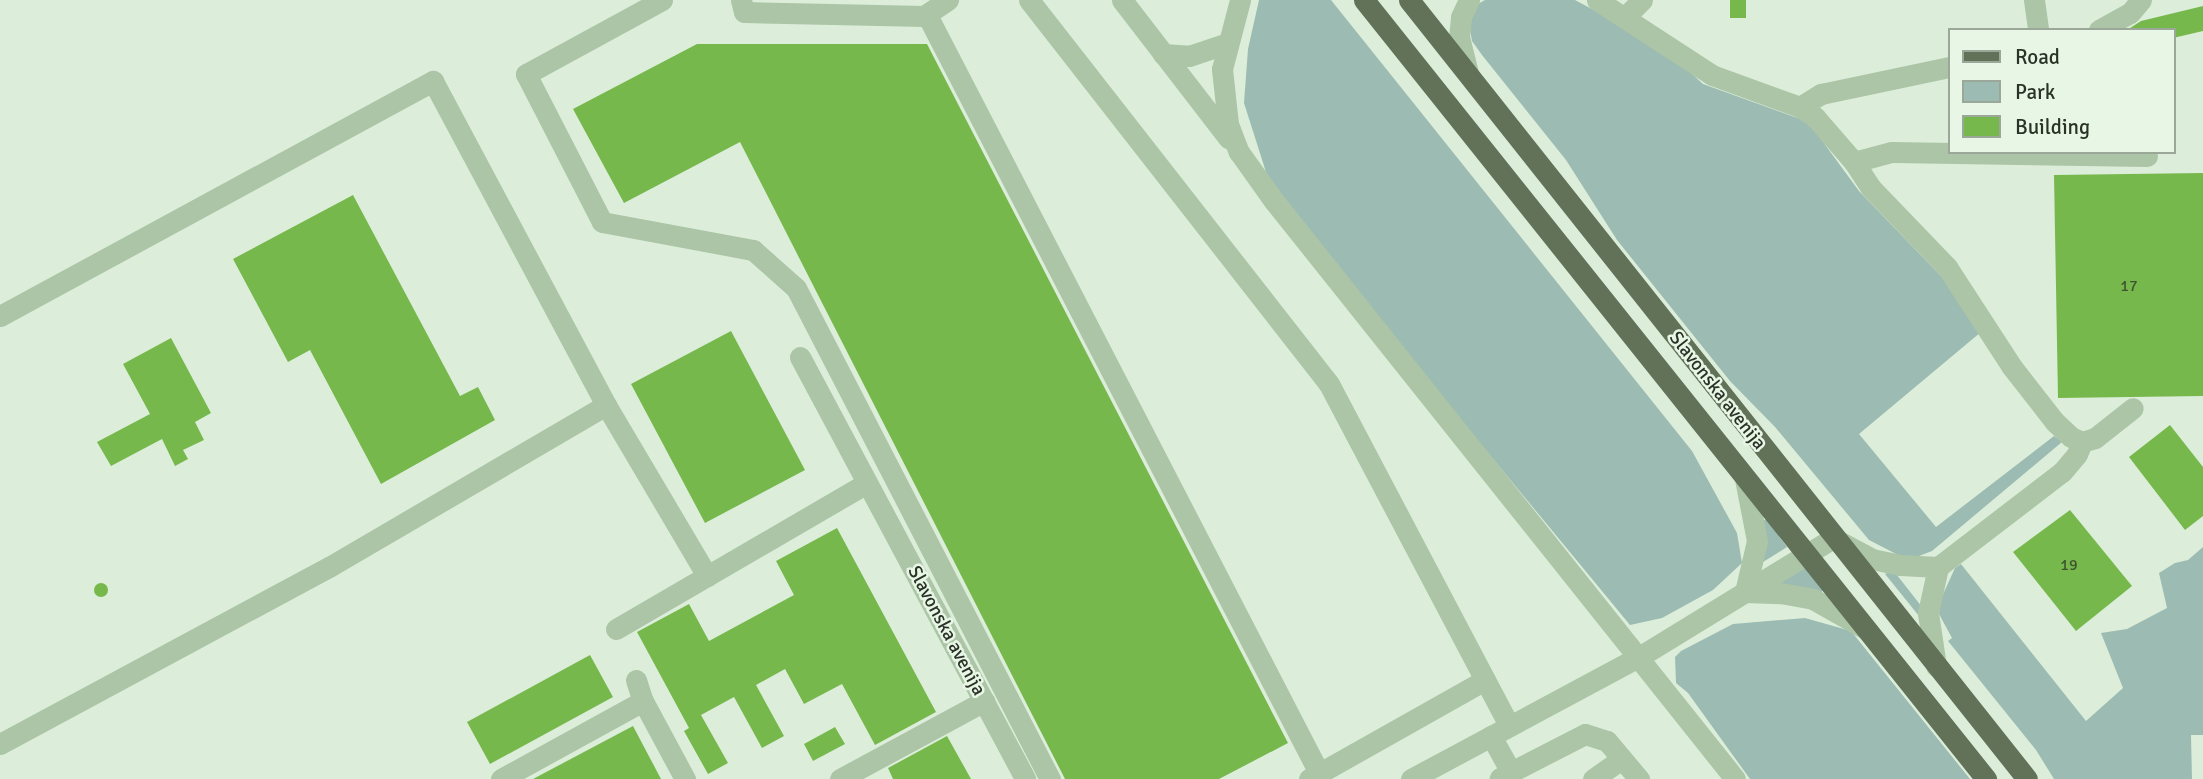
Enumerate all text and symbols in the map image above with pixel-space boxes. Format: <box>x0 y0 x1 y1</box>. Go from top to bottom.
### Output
legend <box>1948 28 2175 154</box>
text: Road <box>2015 44 2060 70</box>
text: Park <box>2015 79 2055 105</box>
text: Building <box>2015 114 2090 140</box>
house number: 17 <box>2120 276 2138 296</box>
street label: Slavonska avenija <box>1664 327 1770 455</box>
house number: 19 <box>2060 555 2078 575</box>
street label: Slavonska avenija <box>902 562 990 700</box>

